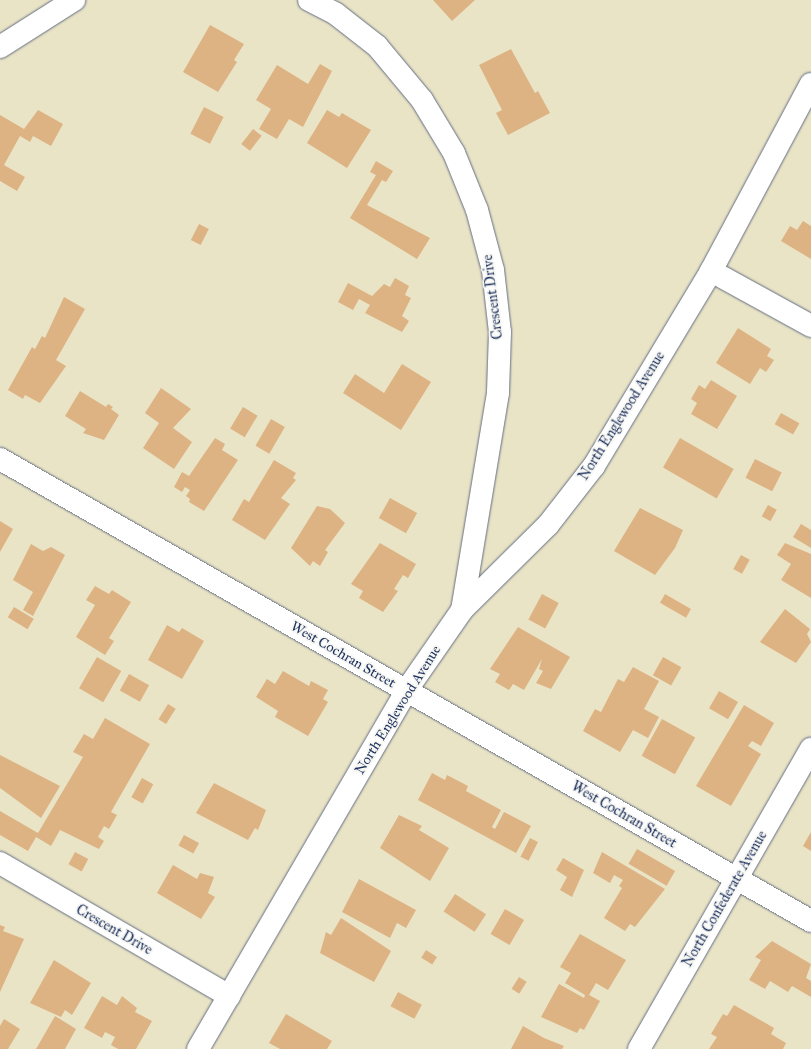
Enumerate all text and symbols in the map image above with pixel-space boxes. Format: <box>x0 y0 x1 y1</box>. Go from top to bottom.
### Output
street label: Crescent Drive <box>479 254 507 340</box>
street label: North Englewood Avenue <box>575 348 669 484</box>
street label: West Cochran Street <box>287 618 399 692</box>
street label: North Englewood Avenue <box>351 642 445 778</box>
street label: West Cochran Street <box>568 778 680 852</box>
street label: North Confederate Avenue <box>679 828 771 970</box>
street label: Crescent Drive <box>73 901 155 959</box>

